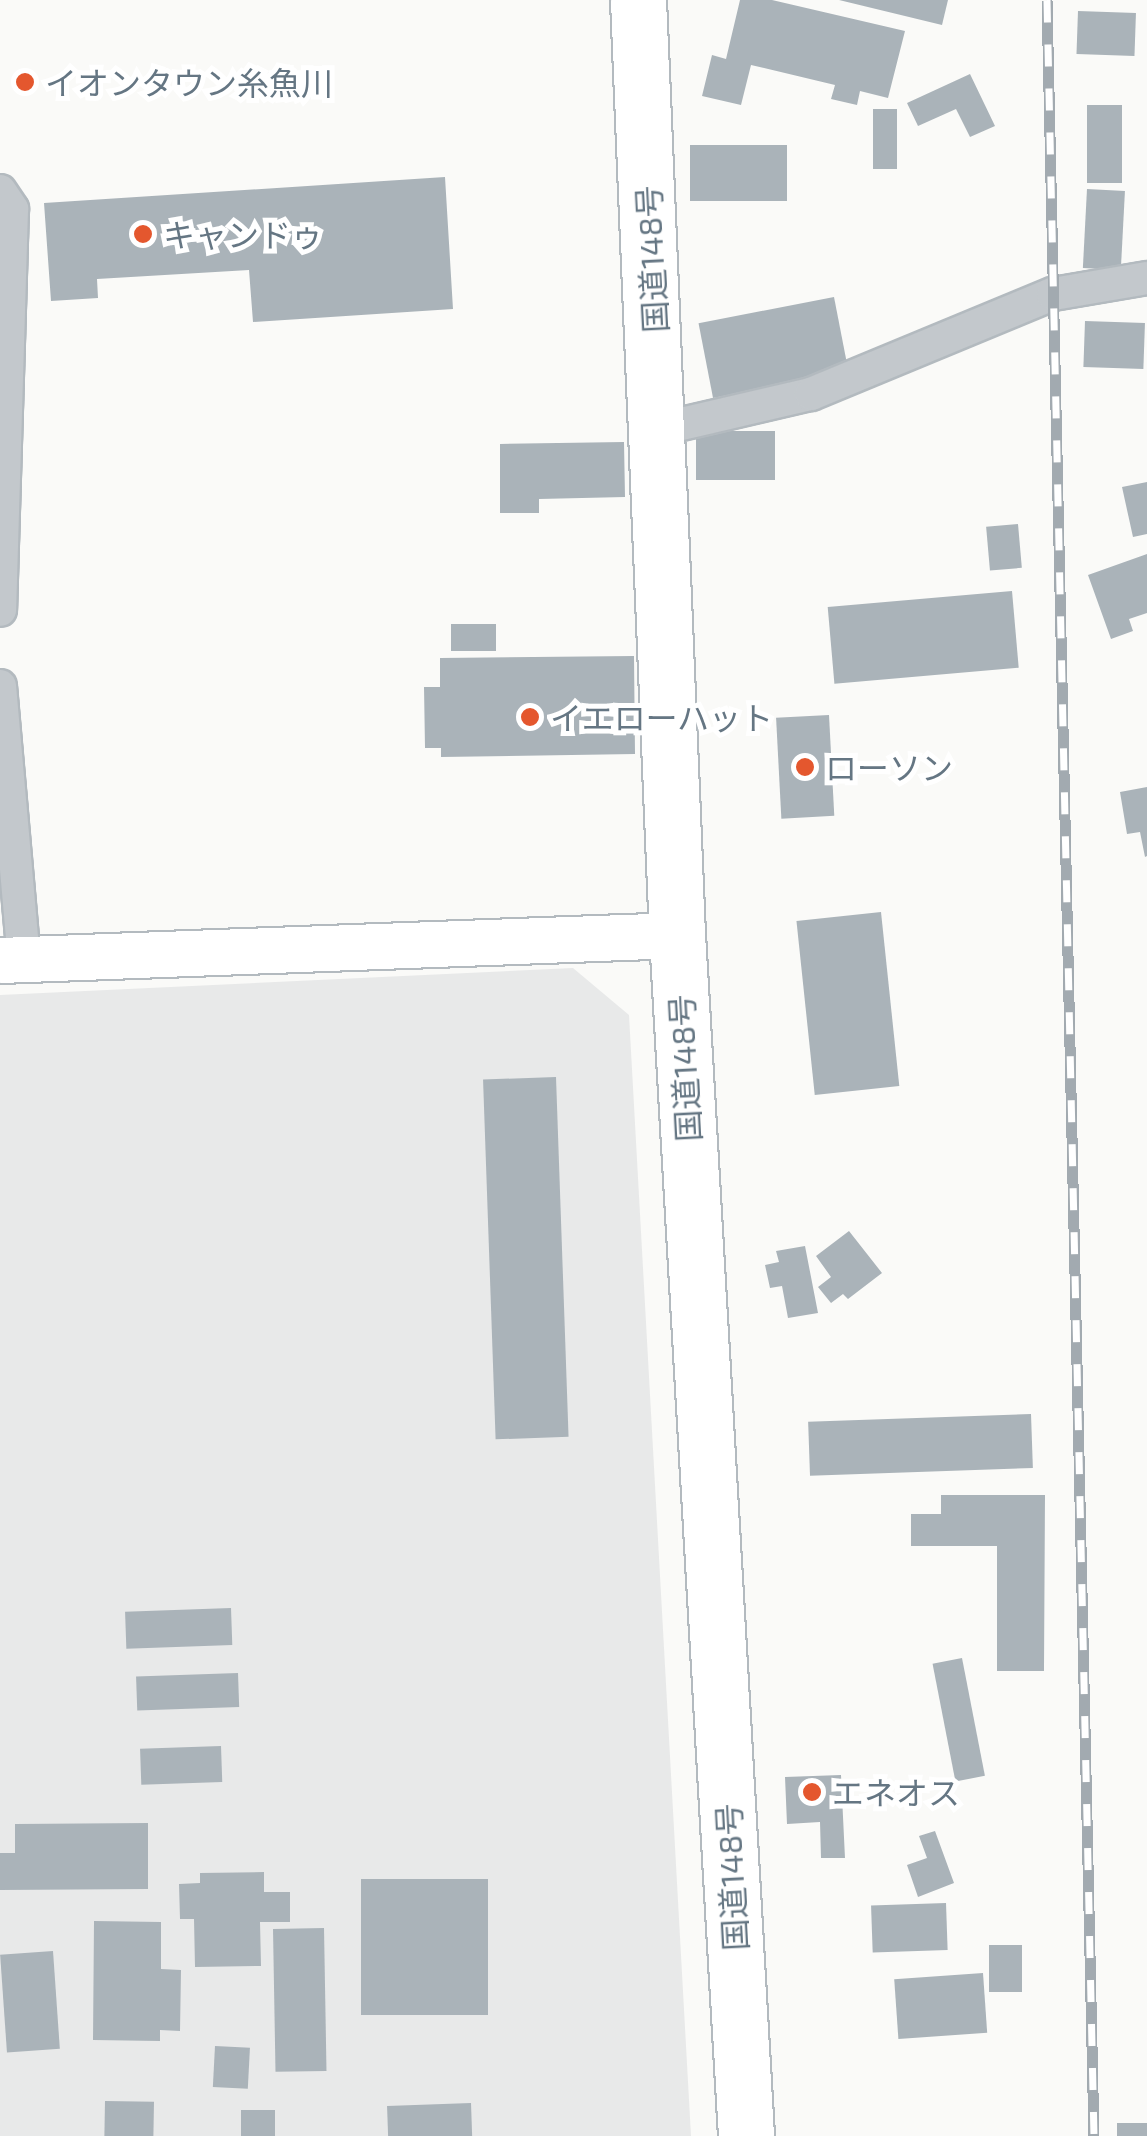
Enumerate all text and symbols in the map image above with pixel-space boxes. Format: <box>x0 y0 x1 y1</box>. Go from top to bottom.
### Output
place label: イオンタウン糸魚川 <box>45 63 333 101</box>
marker: イオンタウン糸魚川 <box>14 71 36 93</box>
street label: 国道148号 <box>628 184 674 334</box>
place label: キャンドゥ <box>163 215 323 253</box>
marker: キャンドゥ <box>132 223 154 245</box>
place label: イエローハット <box>550 698 774 736</box>
marker: イエローハット <box>519 706 541 728</box>
place label: ローソン <box>825 748 953 786</box>
marker: ローソン <box>794 756 816 778</box>
street label: 国道148号 <box>661 993 707 1143</box>
place label: エネオス <box>832 1773 960 1811</box>
marker: エネオス <box>801 1781 823 1803</box>
street label: 国道148号 <box>708 1802 754 1952</box>

